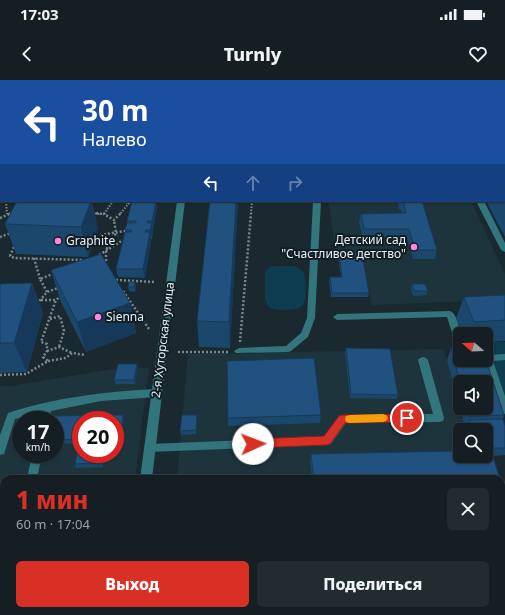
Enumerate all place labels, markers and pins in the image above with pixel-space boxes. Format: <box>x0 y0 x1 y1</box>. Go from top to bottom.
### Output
place label: Детский сад "Счастливое детство" <box>281 231 407 262</box>
place label: Graphite <box>66 232 115 249</box>
marker: Graphite <box>53 236 63 246</box>
marker: Детский сад "Счастливое детство" <box>409 242 419 252</box>
place label: Sienna <box>106 308 144 325</box>
marker: Sienna <box>93 312 103 322</box>
pin <box>390 401 424 435</box>

